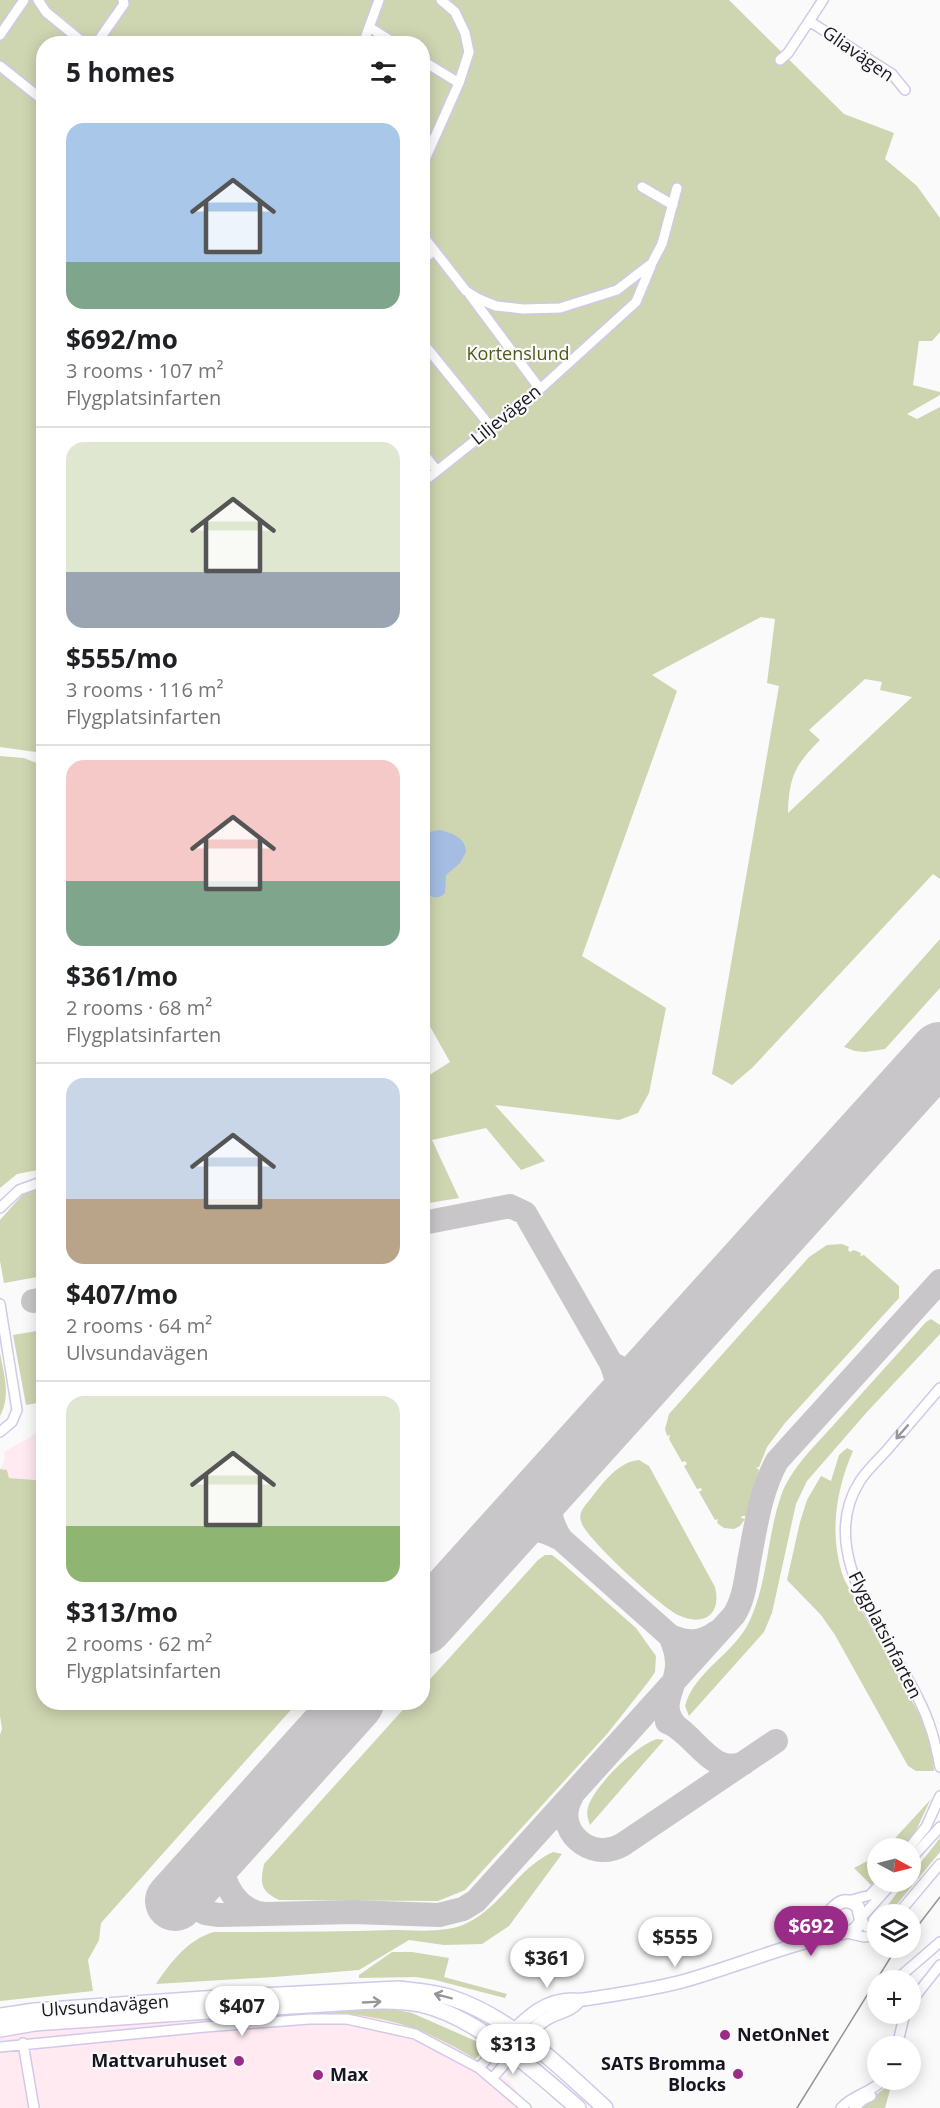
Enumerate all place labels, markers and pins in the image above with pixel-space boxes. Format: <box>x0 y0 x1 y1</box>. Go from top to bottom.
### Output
pin: $692 <box>775 1906 847 1957</box>
pin: $555 <box>639 1917 711 1968</box>
pin: $361 <box>511 1938 583 1989</box>
pin: $407 <box>206 1986 278 2037</box>
place label: NetOnNet <box>737 2022 830 2046</box>
pin: $313 <box>477 2024 549 2075</box>
marker: NetOnNet <box>718 2028 732 2042</box>
place label: Mattvaruhuset <box>91 2048 227 2072</box>
place label: SATS Bromma Blocks <box>601 2051 726 2096</box>
marker: Mattvaruhuset <box>232 2054 246 2068</box>
place label: Max <box>330 2062 369 2086</box>
marker: SATS Bromma Blocks <box>731 2067 745 2081</box>
marker: Max <box>311 2068 325 2082</box>

